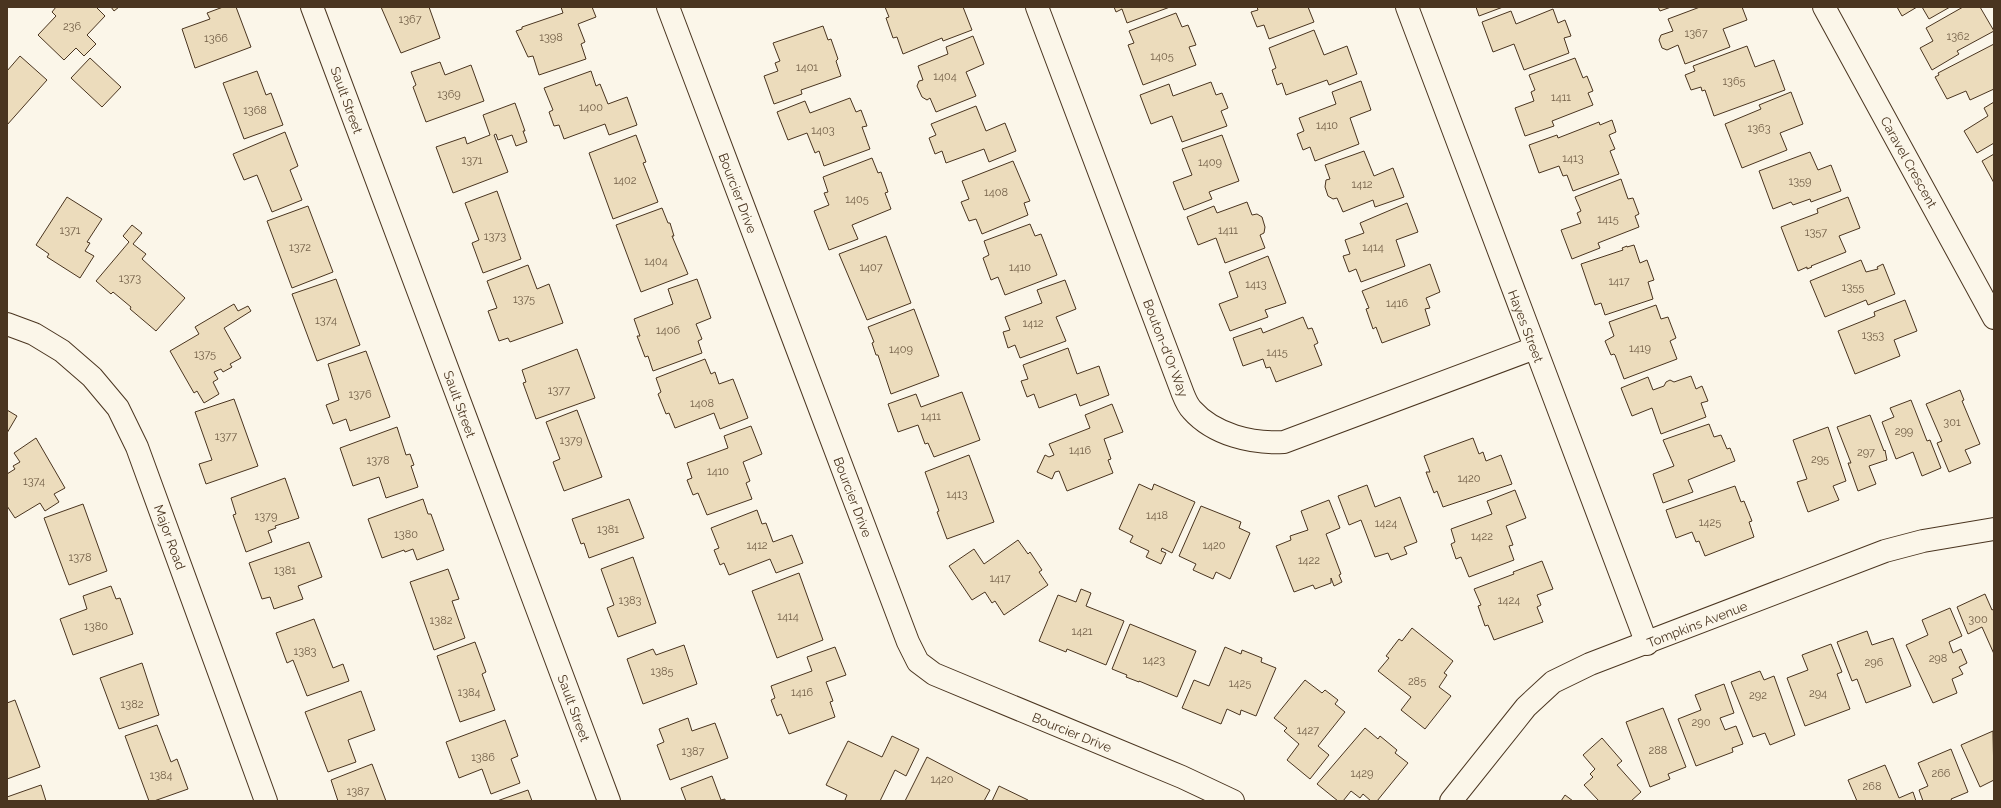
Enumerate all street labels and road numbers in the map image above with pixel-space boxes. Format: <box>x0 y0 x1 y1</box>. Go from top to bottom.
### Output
street label: Sault Street <box>328 65 366 136</box>
street label: Caravel Crescent <box>1877 114 1940 211</box>
street label: Bourcier Drive <box>715 151 760 236</box>
street label: Hayes Street <box>1505 288 1546 365</box>
street label: Bouton-d'Or Way <box>1140 297 1191 399</box>
street label: Sault Street <box>441 369 479 440</box>
street label: Bourcier Drive <box>830 455 875 540</box>
street label: Major Road <box>151 503 188 572</box>
street label: Tompkins Avenue <box>1645 598 1750 651</box>
street label: Sault Street <box>555 673 593 744</box>
street label: Bourcier Drive <box>1030 710 1114 755</box>

